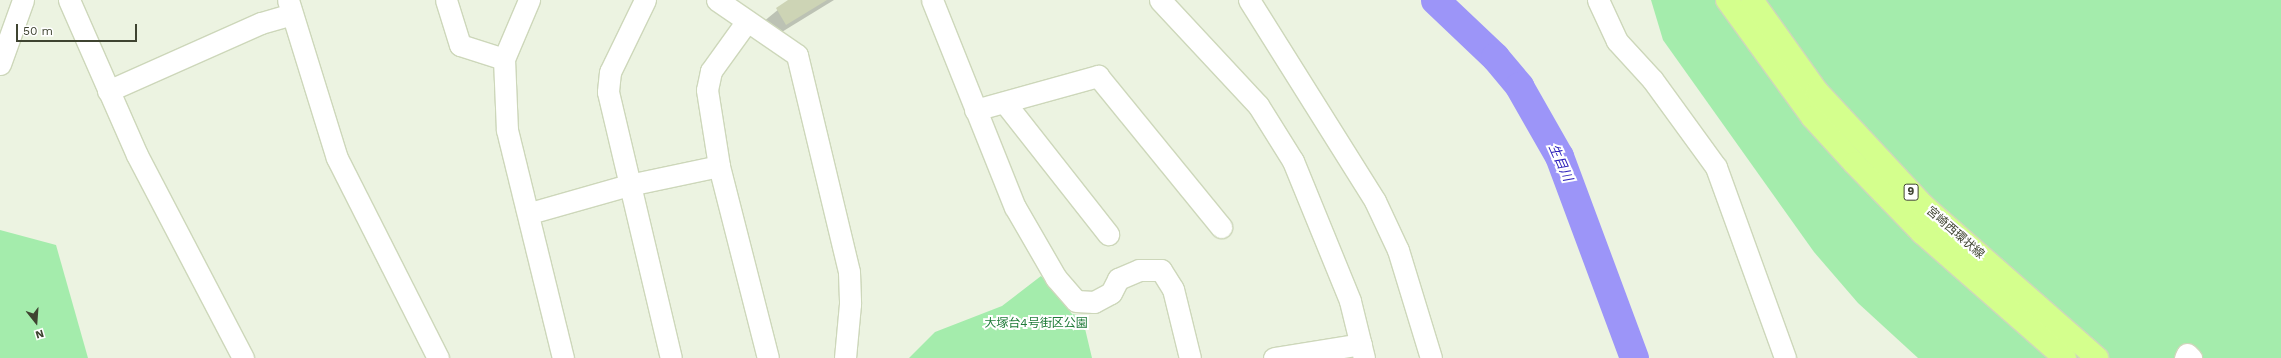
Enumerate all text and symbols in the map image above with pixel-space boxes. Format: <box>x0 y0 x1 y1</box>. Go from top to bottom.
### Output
scale bar <box>18 16 139 42</box>
text: 50 m <box>23 24 53 38</box>
water label: 生目川 <box>1545 142 1575 184</box>
road number: 9 <box>1903 183 1919 201</box>
street label: 宮崎西環状線 <box>1923 204 1987 262</box>
north arrow <box>16 302 56 342</box>
park label: 大塚台4号街区公園 <box>984 317 1088 331</box>
text: N <box>34 327 45 341</box>

